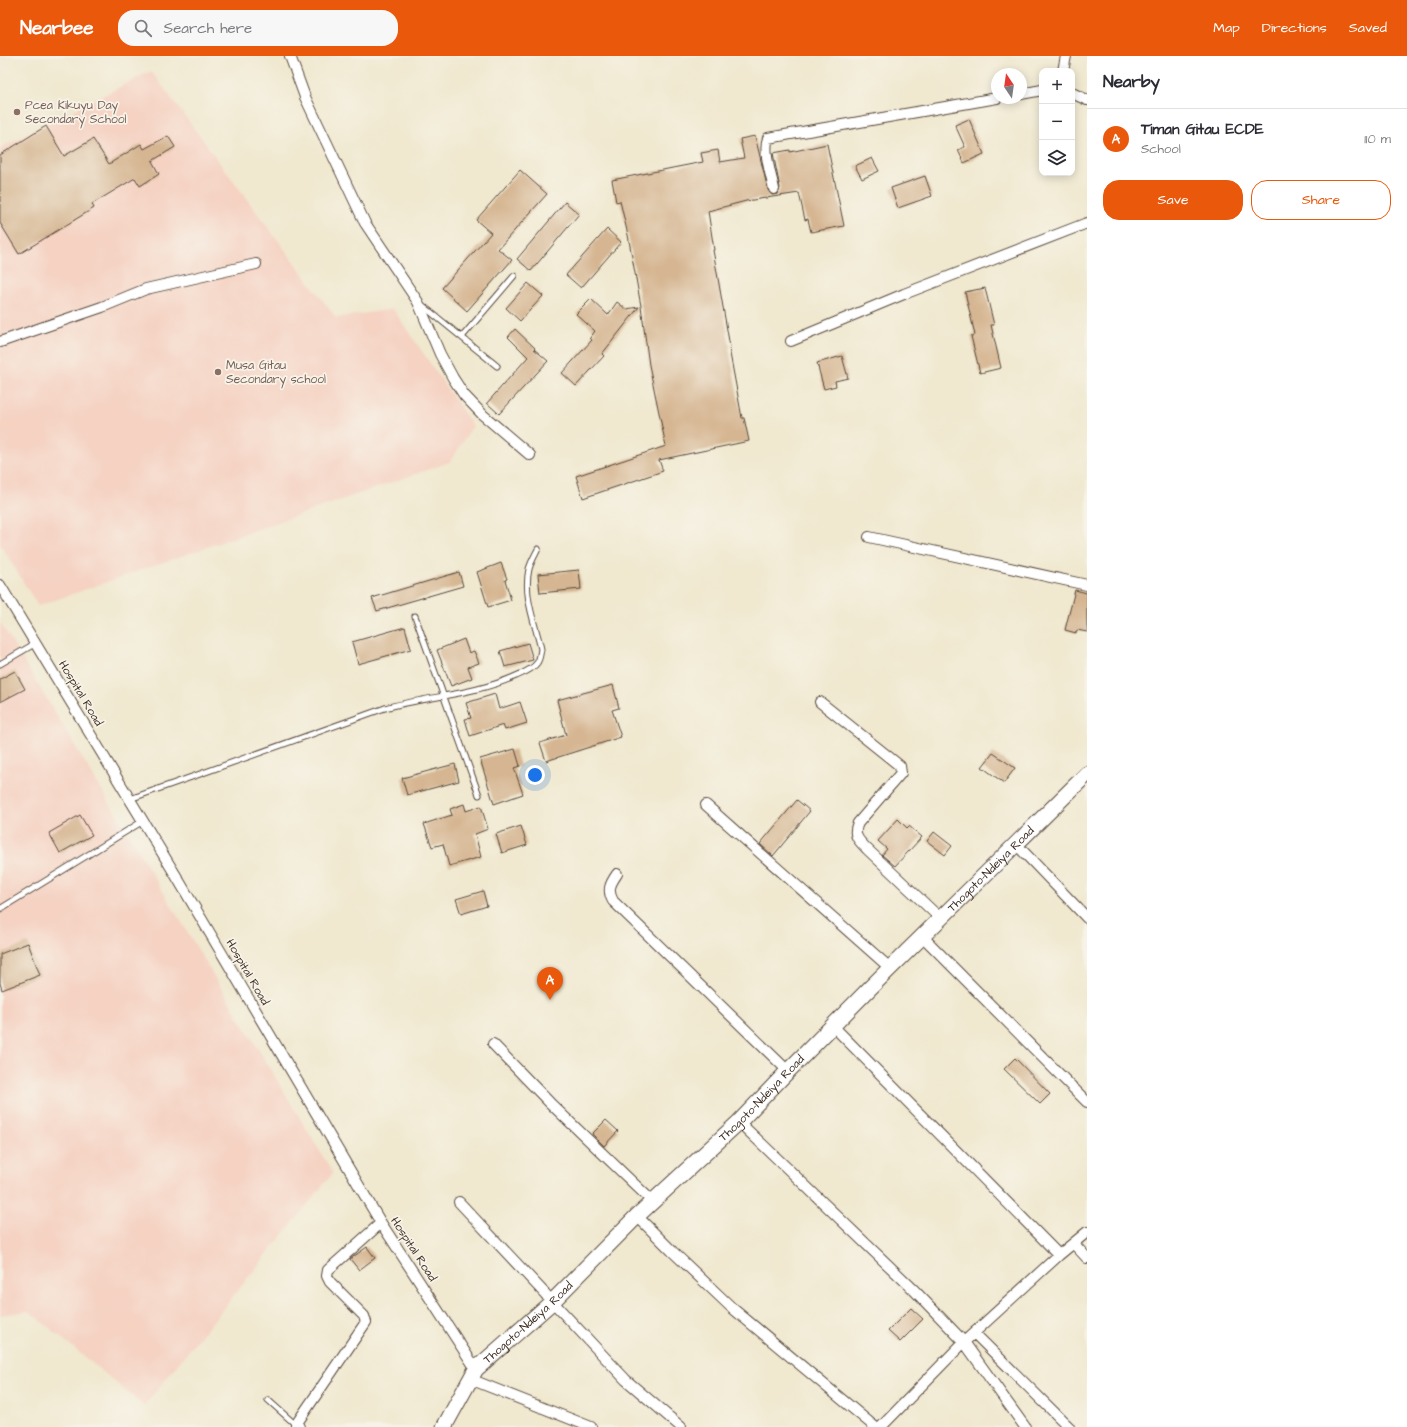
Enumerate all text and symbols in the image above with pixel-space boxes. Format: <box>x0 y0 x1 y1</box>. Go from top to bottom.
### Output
search box <box>118 10 398 46</box>
text: Nearbee <box>20 15 94 42</box>
icon: search <box>132 17 154 39</box>
text: Search here <box>164 18 252 39</box>
text: Map <box>1213 18 1240 38</box>
text: Directions <box>1262 18 1327 38</box>
text: Saved <box>1349 18 1387 38</box>
north arrow <box>991 68 1027 104</box>
map controls <box>1039 68 1075 176</box>
button: + <box>1039 68 1075 104</box>
text: Nearby <box>1103 70 1160 94</box>
place label: Pcea Kikuyu Day Secondary School <box>25 97 127 129</box>
button: − <box>1039 104 1075 140</box>
marker: Pcea Kikuyu Day Secondary School <box>12 107 22 117</box>
text: Timan Gitau ECDE <box>1141 119 1264 140</box>
text: A <box>1112 130 1120 148</box>
text: 110 m <box>1364 130 1391 148</box>
button: layers <box>1039 140 1075 176</box>
text: School <box>1141 140 1181 158</box>
button: Save <box>1103 180 1243 220</box>
button: Share <box>1251 180 1391 220</box>
place label: Musa Gitau Secondary school <box>226 357 326 389</box>
marker: Musa Gitau Secondary school <box>213 367 223 377</box>
street label: Hospital Road <box>54 657 107 729</box>
your location <box>525 765 545 785</box>
street label: Thogoto-Ndeiya Road <box>944 823 1038 916</box>
street label: Hospital Road <box>222 936 273 1008</box>
pin: A <box>537 967 563 1000</box>
street label: Thogoto-Ndeiya Road <box>715 1051 808 1146</box>
street label: Hospital Road <box>386 1214 441 1285</box>
street label: Thogoto-Ndeiya Road <box>480 1278 577 1368</box>

